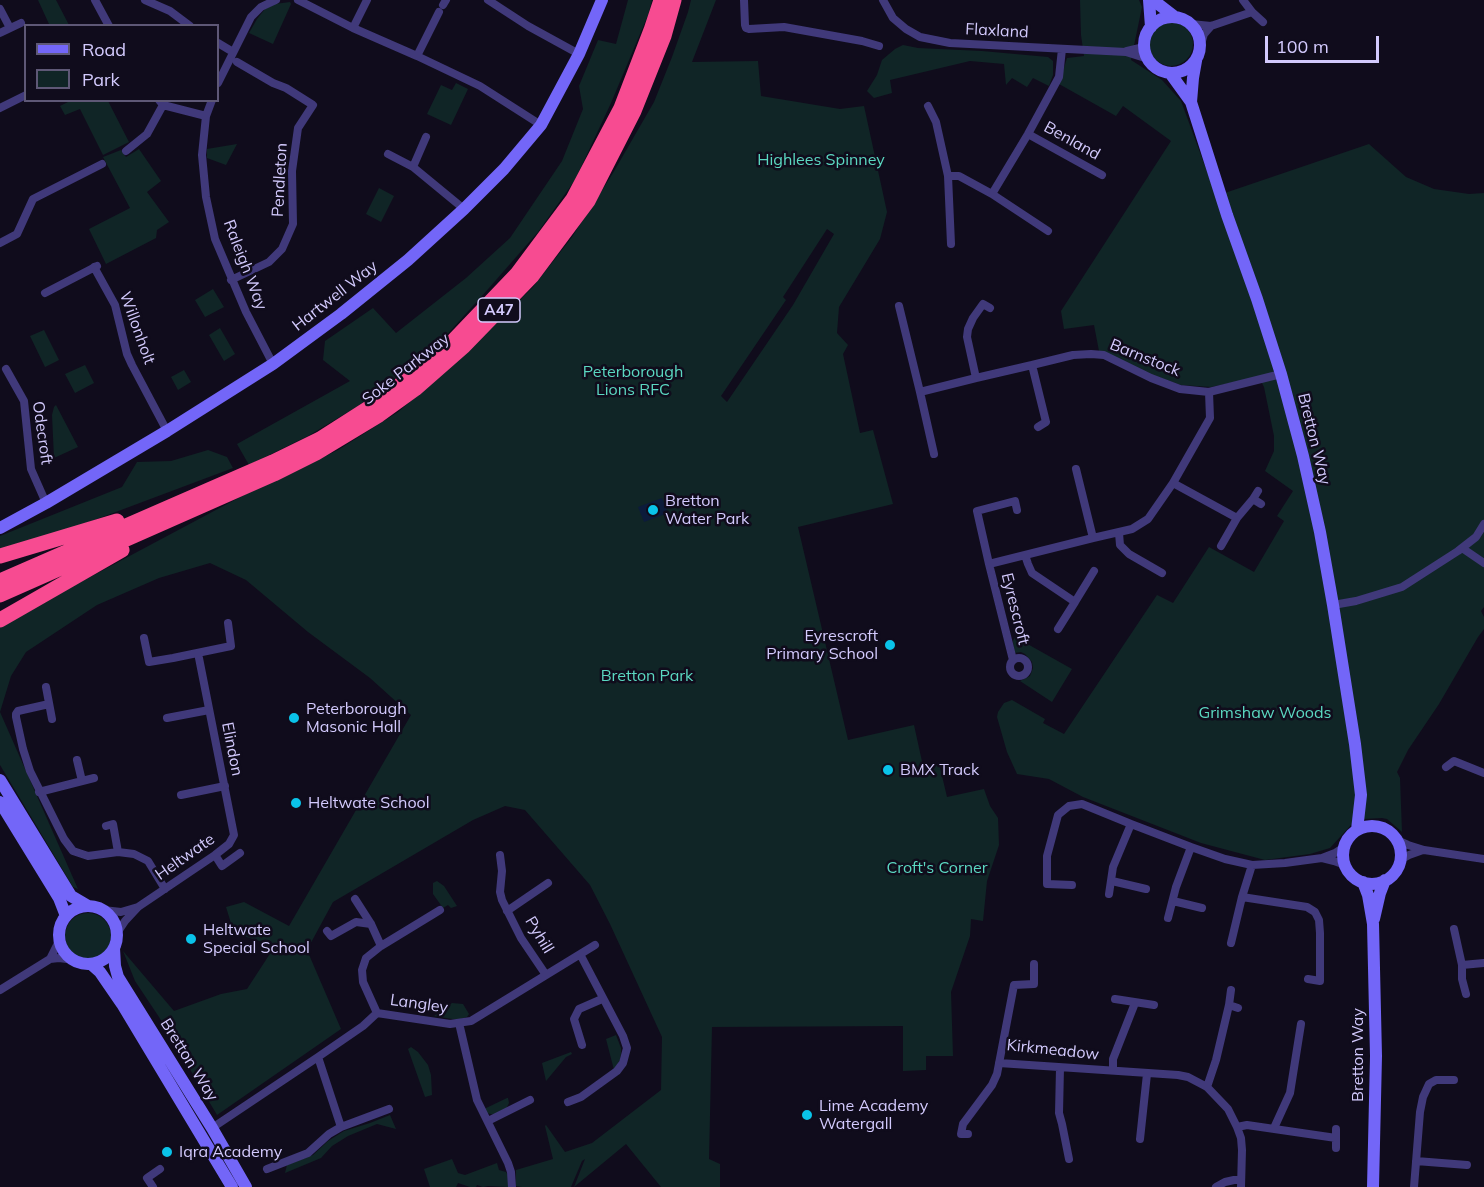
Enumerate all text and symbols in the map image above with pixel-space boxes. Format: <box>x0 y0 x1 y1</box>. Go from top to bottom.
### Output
street label: Flaxland <box>965 20 1029 42</box>
legend <box>24 24 219 102</box>
scale bar <box>1268 24 1382 62</box>
text: 100 m <box>1276 35 1329 58</box>
text: Road <box>82 38 126 61</box>
text: Park <box>82 68 120 91</box>
street label: Benland <box>1041 118 1103 164</box>
street label: Pendleton <box>268 142 292 218</box>
park label: Highlees Spinney <box>757 150 885 170</box>
street label: Raleigh Way <box>219 217 271 313</box>
street label: Hartwell Way <box>289 257 381 335</box>
street label: Willonholt <box>115 289 159 367</box>
road number: A47 <box>478 298 520 322</box>
street label: Soke Parkway <box>359 329 453 409</box>
street label: Barnstock <box>1107 335 1183 381</box>
park label: Peterborough Lions RFC <box>583 362 683 400</box>
street label: Bretton Way <box>1293 391 1335 487</box>
street label: Odecroft <box>28 400 56 466</box>
place label: Bretton Water Park <box>665 491 749 529</box>
marker: Bretton Water Park <box>646 503 660 517</box>
street label: Eyrescroft <box>997 571 1033 647</box>
place label: Eyrescroft Primary School <box>766 626 878 664</box>
marker: Eyrescroft Primary School <box>883 638 897 652</box>
park label: Bretton Park <box>601 666 693 686</box>
place label: Peterborough Masonic Hall <box>306 699 407 737</box>
park label: Grimshaw Woods <box>1199 703 1331 723</box>
marker: Peterborough Masonic Hall <box>287 711 301 725</box>
street label: Elindon <box>217 720 247 778</box>
place label: BMX Track <box>900 760 979 780</box>
marker: BMX Track <box>881 763 895 777</box>
place label: Heltwate School <box>308 793 430 813</box>
marker: Heltwate School <box>289 796 303 810</box>
street label: Heltwate <box>152 830 218 884</box>
park label: Croft's Corner <box>886 858 988 878</box>
street label: Pyhill <box>521 913 557 957</box>
place label: Heltwate Special School <box>203 920 310 958</box>
marker: Heltwate Special School <box>184 932 198 946</box>
street label: Langley <box>389 990 449 1018</box>
street label: Bretton Way <box>1348 1008 1368 1102</box>
street label: Bretton Way <box>156 1015 222 1105</box>
street label: Kirkmeadow <box>1006 1036 1100 1064</box>
place label: Lime Academy Watergall <box>819 1096 928 1134</box>
marker: Lime Academy Watergall <box>800 1108 814 1122</box>
place label: Iqra Academy <box>179 1142 282 1162</box>
marker: Iqra Academy <box>160 1145 174 1159</box>

